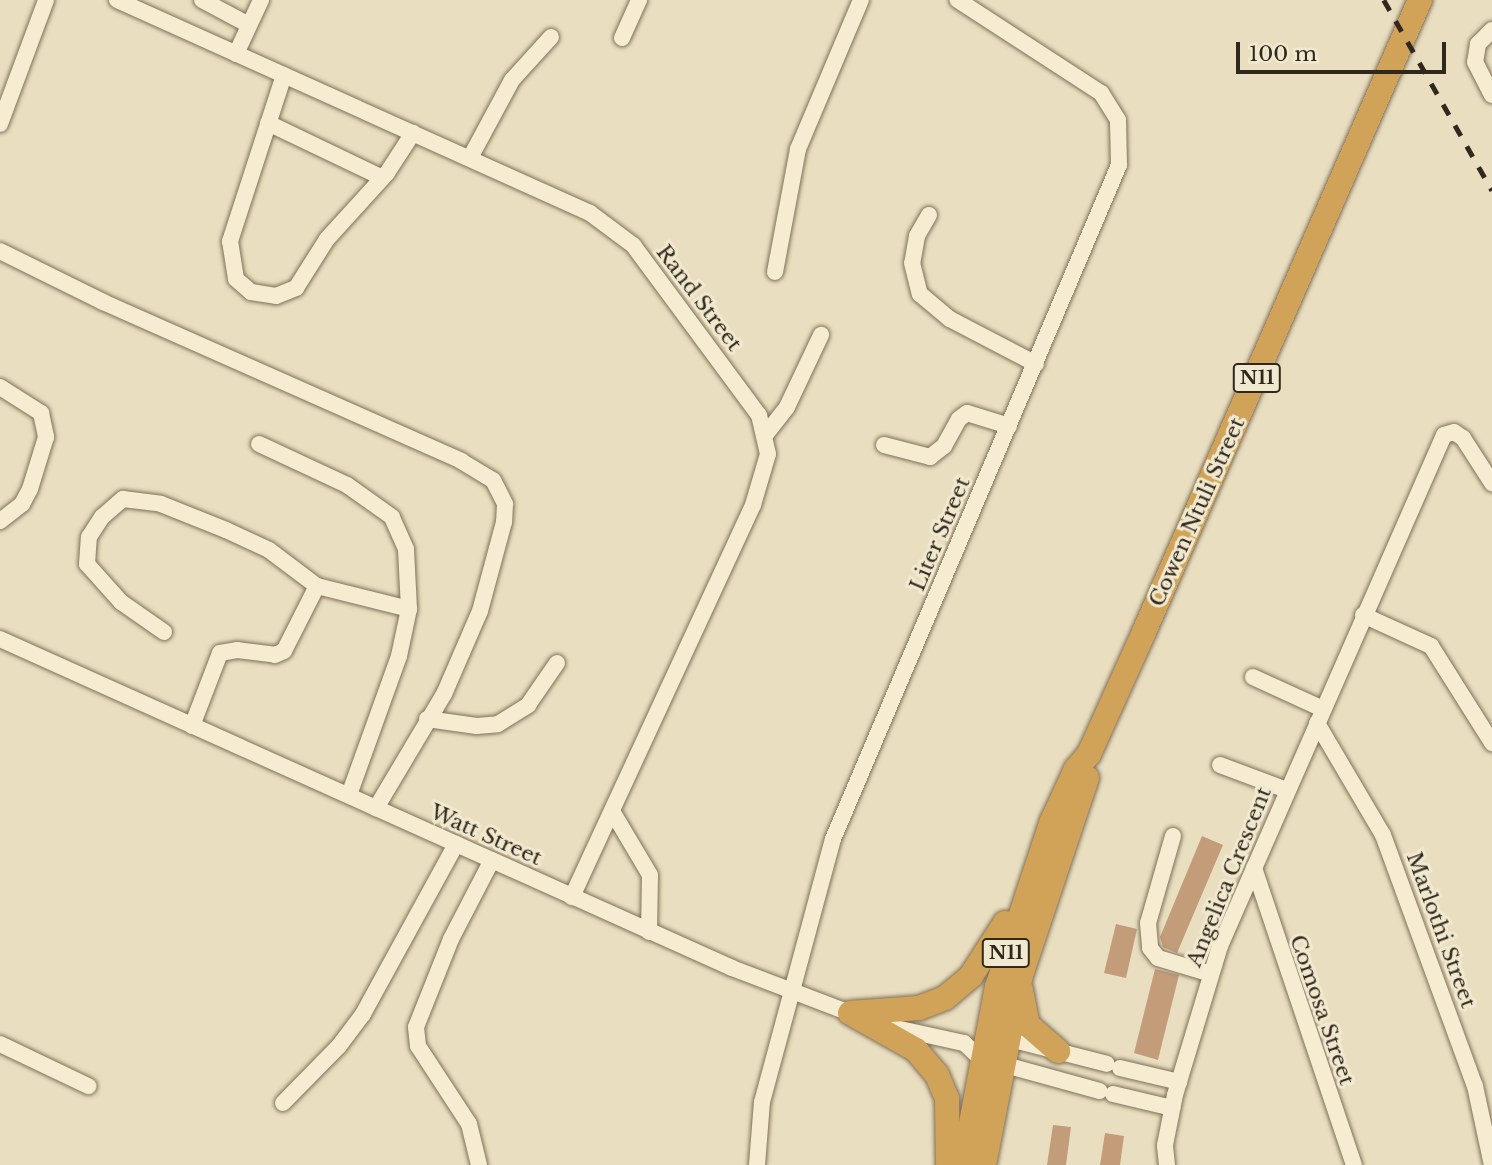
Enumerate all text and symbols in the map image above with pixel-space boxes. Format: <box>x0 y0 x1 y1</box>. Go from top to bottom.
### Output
scale bar <box>1240 28 1450 72</box>
text: 100 m <box>1249 41 1317 67</box>
street label: Rand Street <box>651 240 747 356</box>
road number: N11 <box>1232 362 1282 394</box>
street label: Cowen Ntuli Street <box>1144 414 1250 610</box>
street label: Liter Street <box>905 473 975 595</box>
street label: Angelica Crescent <box>1181 783 1277 971</box>
street label: Watt Street <box>426 799 546 871</box>
street label: Marlothi Street <box>1401 849 1481 1011</box>
street label: Comosa Street <box>1284 932 1360 1088</box>
road number: N11 <box>982 937 1030 968</box>

